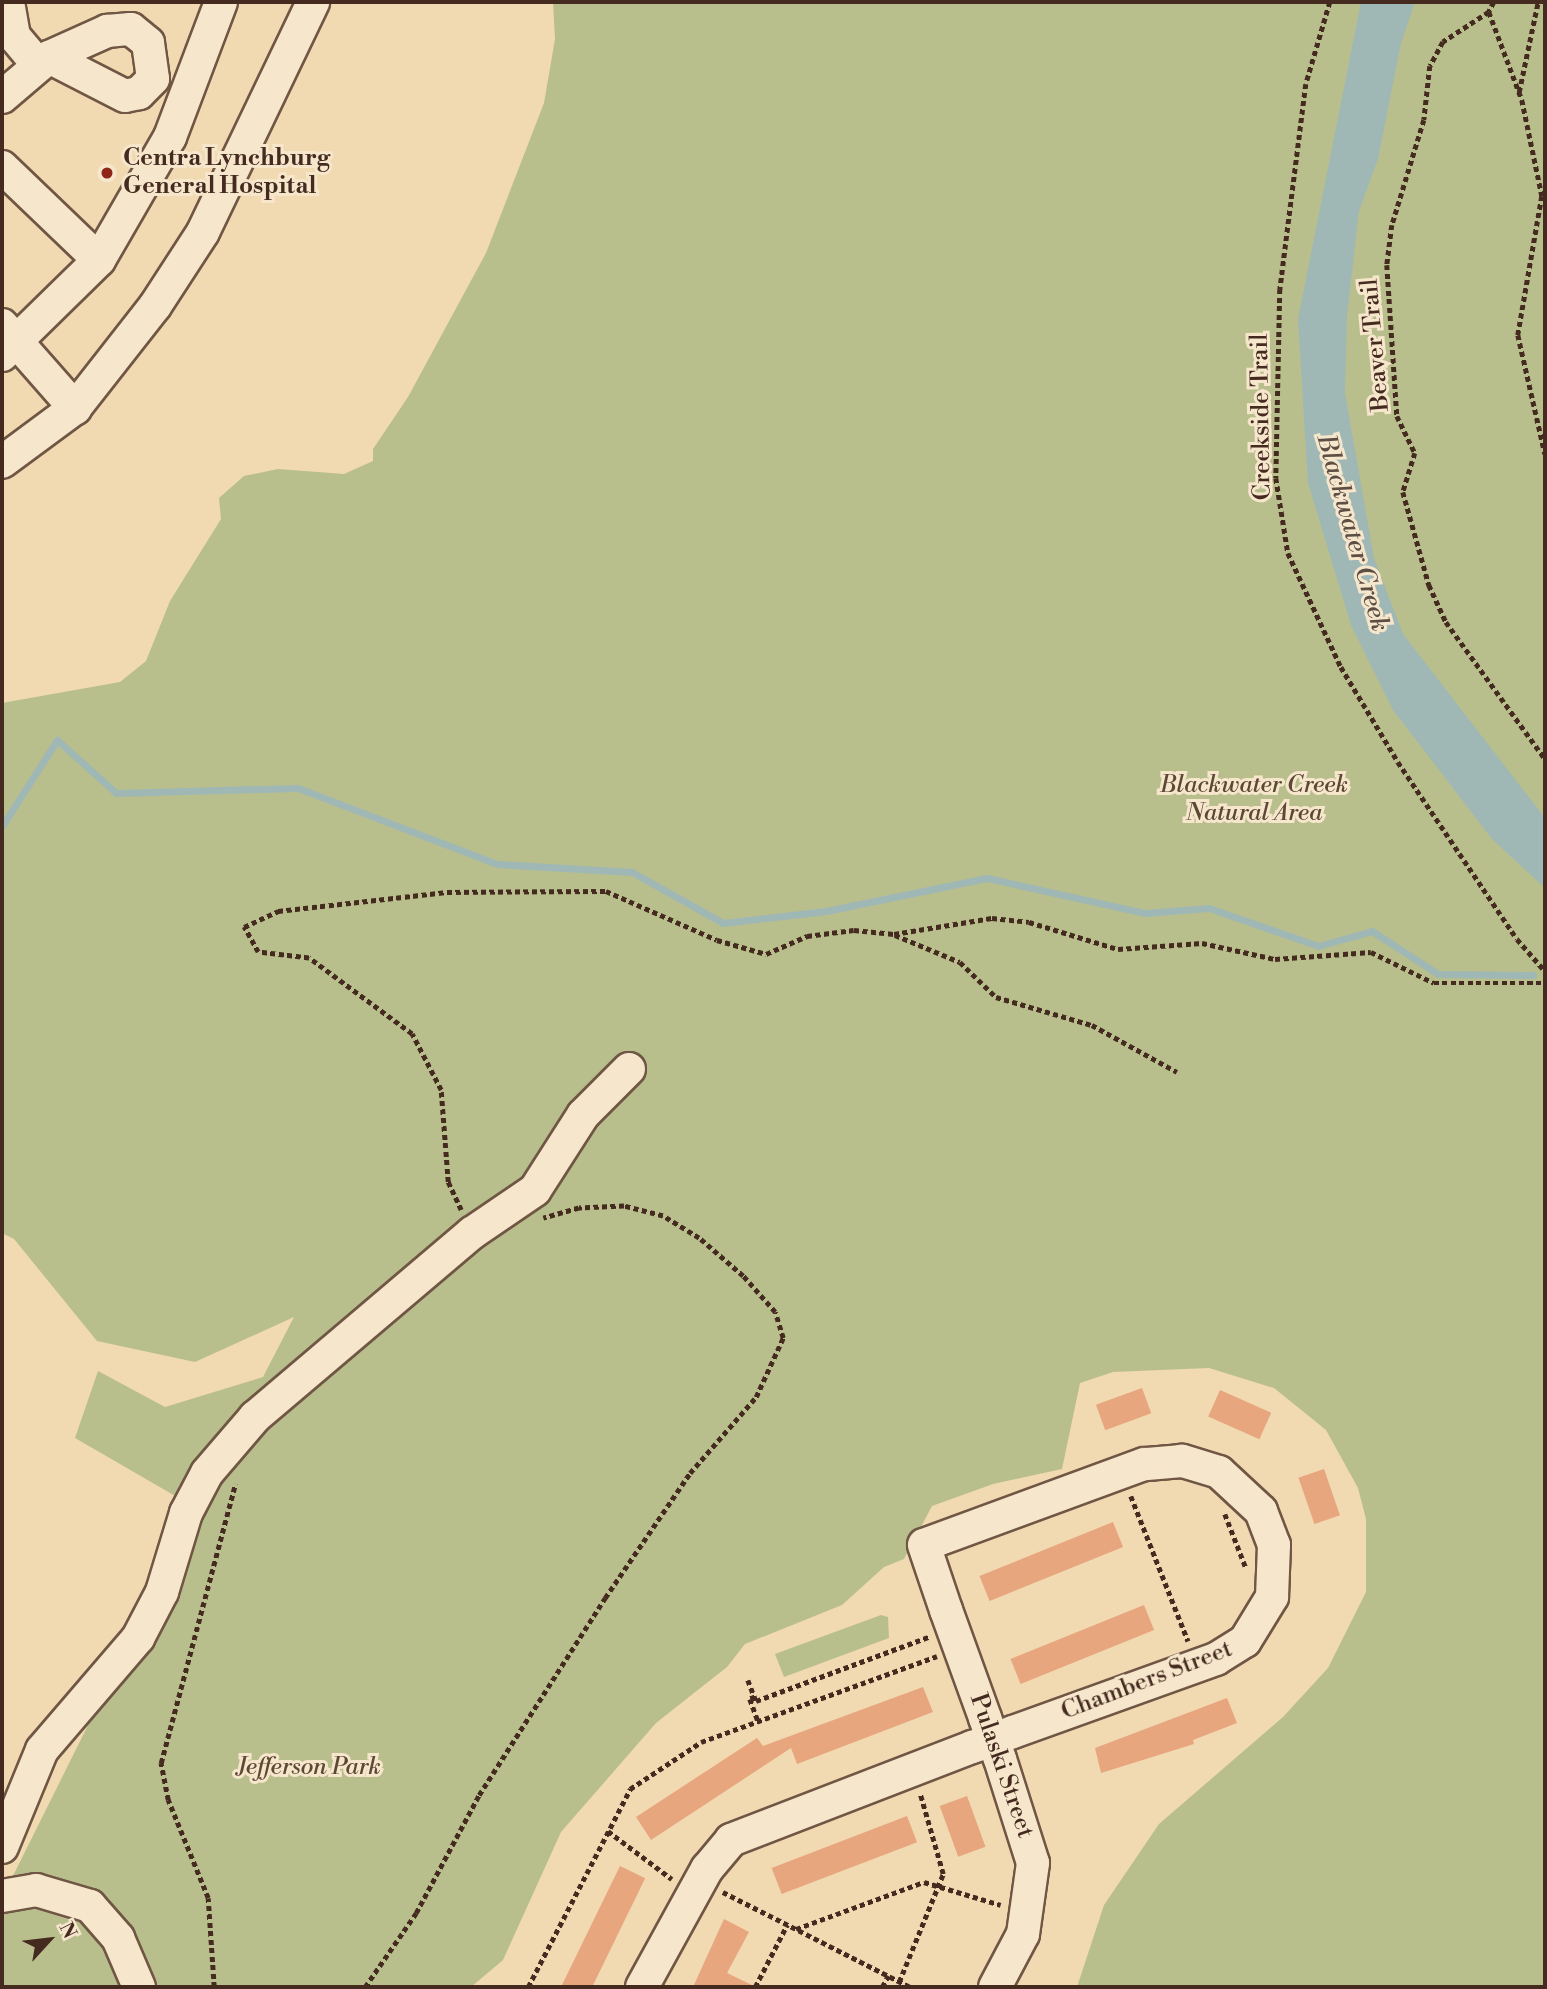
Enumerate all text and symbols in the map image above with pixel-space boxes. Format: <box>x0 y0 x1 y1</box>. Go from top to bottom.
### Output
place label: Centra Lynchburg General Hospital <box>123 145 330 201</box>
marker: Centra Lynchburg General Hospital <box>97 163 117 183</box>
street label: Beaver Trail <box>1356 277 1396 413</box>
street label: Creekside Trail <box>1246 333 1278 501</box>
water label: Blackwater Creek <box>1309 431 1395 635</box>
park label: Blackwater Creek Natural Area <box>1160 772 1348 828</box>
street label: Chambers Street <box>1057 1635 1237 1727</box>
street label: Pulaski Street <box>963 1690 1039 1842</box>
park label: Jefferson Park <box>237 1754 381 1782</box>
north arrow <box>14 1905 84 1975</box>
text: N <box>54 1918 82 1943</box>

